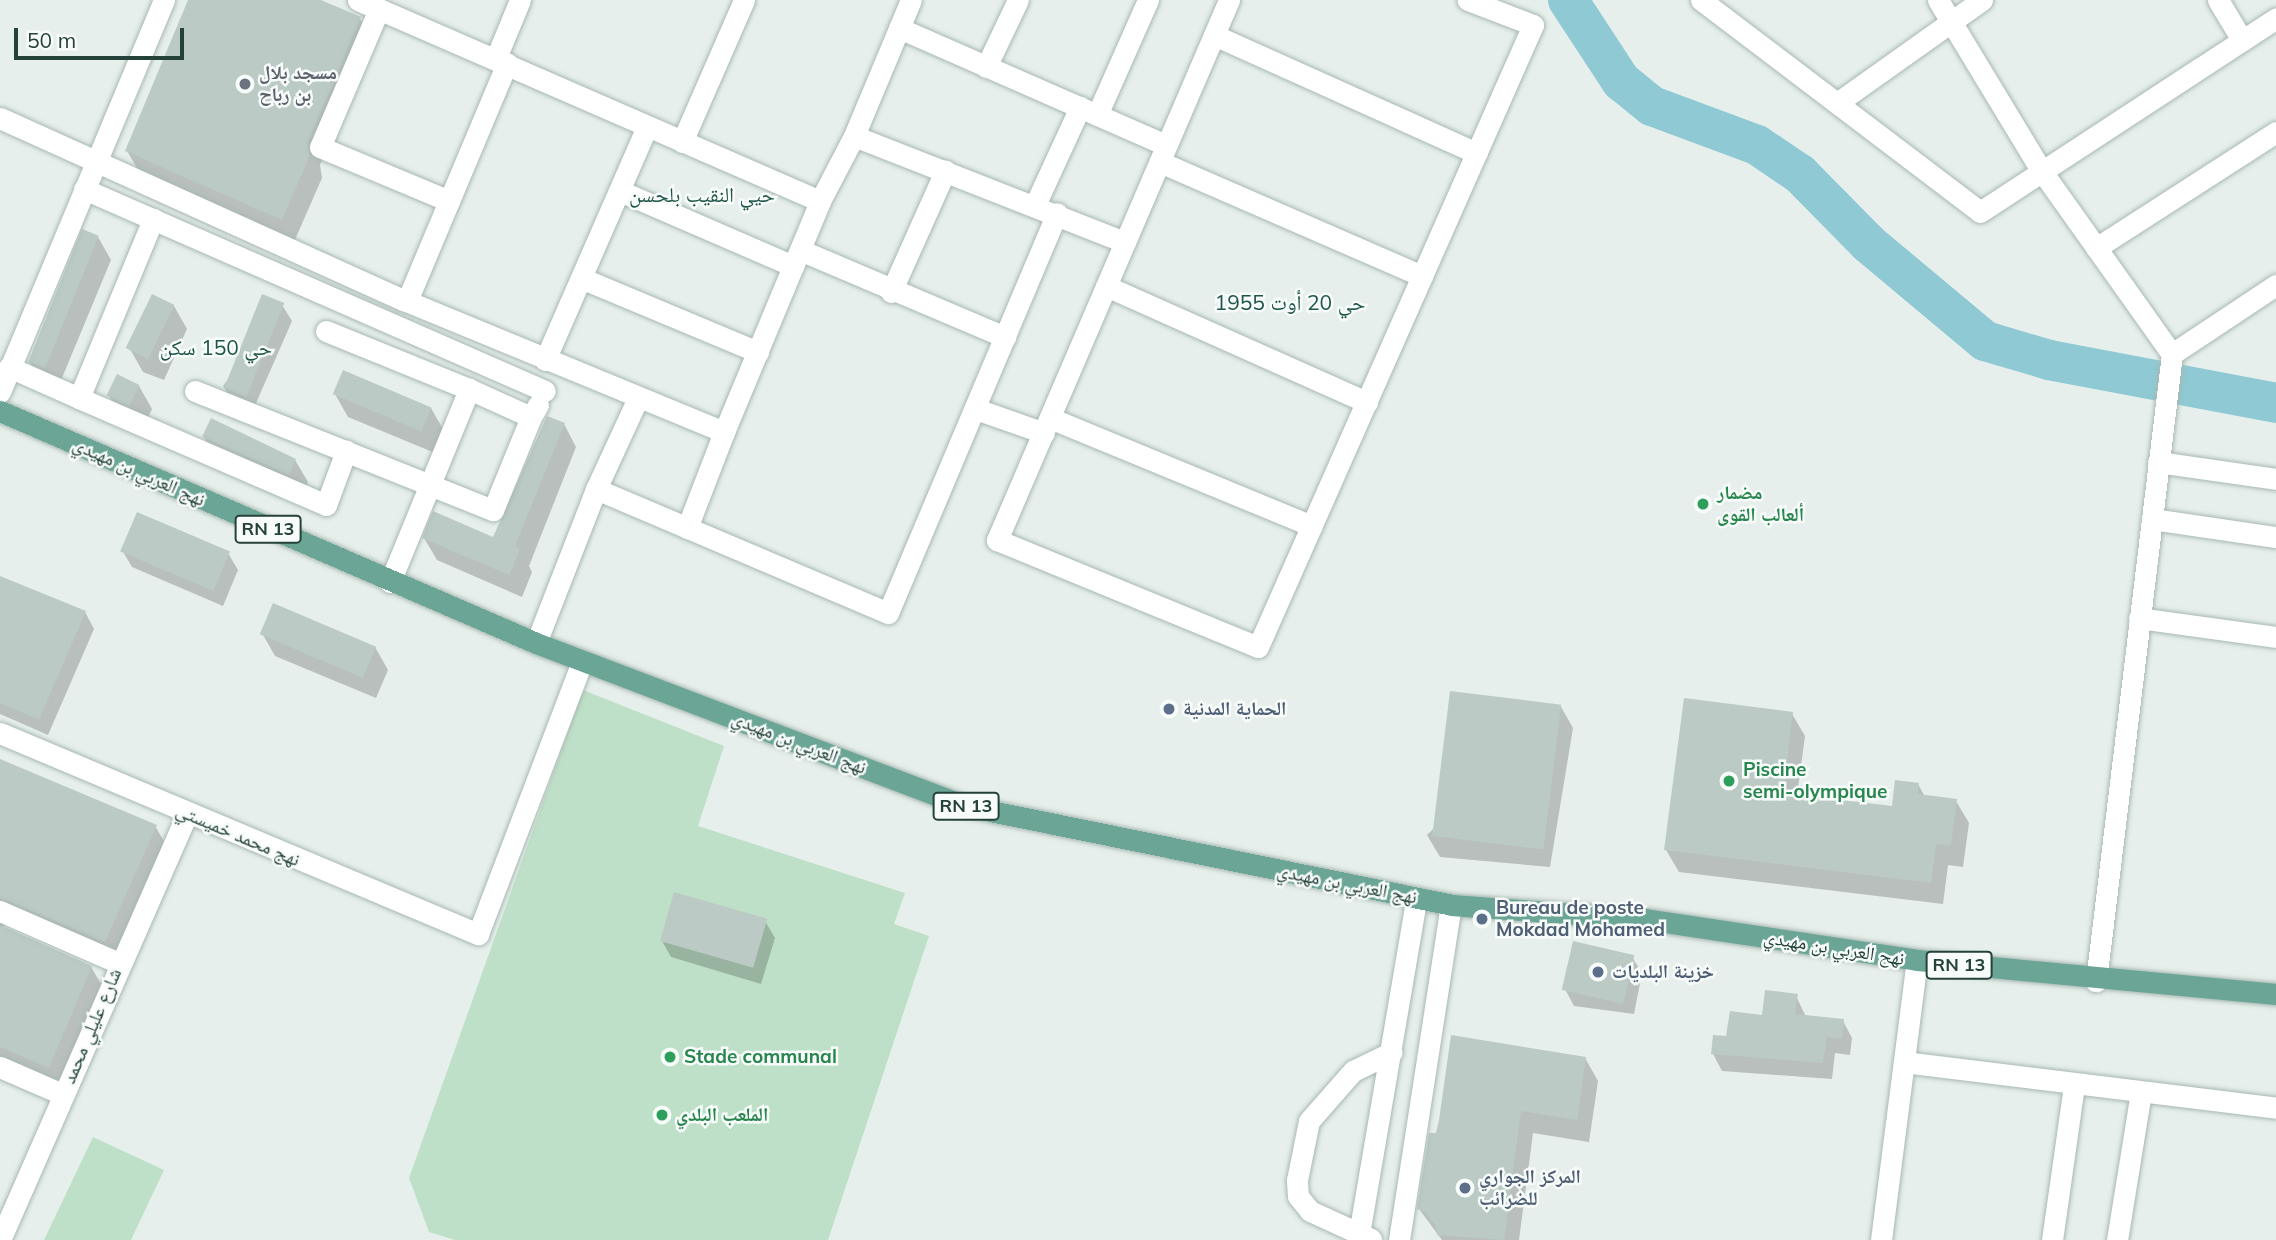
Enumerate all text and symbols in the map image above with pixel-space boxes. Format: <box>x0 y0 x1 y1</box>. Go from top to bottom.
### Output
scale bar <box>18 14 187 58</box>
text: 50 m <box>27 27 76 53</box>
place label: مسجد بلال بن رباح <box>259 62 337 106</box>
marker: مسجد بلال بن رباح <box>237 76 253 92</box>
district label: حيي النقيب بلحسن <box>629 181 775 207</box>
district label: حي 20 أوت 1955 <box>1215 289 1365 315</box>
district label: حي 150 سكن <box>160 334 272 360</box>
street label: نهج العربي بن مهيدي <box>69 433 209 511</box>
place label: مضمار ألعالب القوى <box>1717 482 1804 526</box>
marker: مضمار ألعالب القوى <box>1695 496 1711 512</box>
road number: RN 13 <box>233 514 303 544</box>
place label: الحماية المدنية <box>1183 698 1286 720</box>
marker: الحماية المدنية <box>1161 701 1177 717</box>
street label: نهج العربي بن مهيدي <box>729 707 869 779</box>
place label: Piscine semi-olympique <box>1743 759 1887 803</box>
marker: Piscine semi-olympique <box>1721 773 1737 789</box>
road number: RN 13 <box>931 792 1001 820</box>
street label: نهج محمد خميستي <box>173 799 303 871</box>
street label: نهج العربي بن مهيدي <box>1275 859 1419 909</box>
place label: Bureau de poste Mokdad Mohamed <box>1496 897 1665 941</box>
marker: Bureau de poste Mokdad Mohamed <box>1474 911 1490 927</box>
street label: نهح العربي بن مهيدي <box>1762 926 1906 970</box>
road number: RN 13 <box>1924 950 1994 980</box>
place label: خزينة البلديات <box>1612 961 1714 983</box>
marker: خزينة البلديات <box>1590 964 1606 980</box>
street label: شارع عليلي محمد <box>57 965 127 1087</box>
place label: Stade communal <box>684 1046 837 1068</box>
marker: Stade communal <box>662 1049 678 1065</box>
place label: الملعب البلدي <box>676 1104 768 1126</box>
marker: الملعب البلدي <box>654 1107 670 1123</box>
place label: المركز الجواري للضرائب <box>1479 1166 1581 1210</box>
marker: المركز الجواري للضرائب <box>1457 1180 1473 1196</box>

